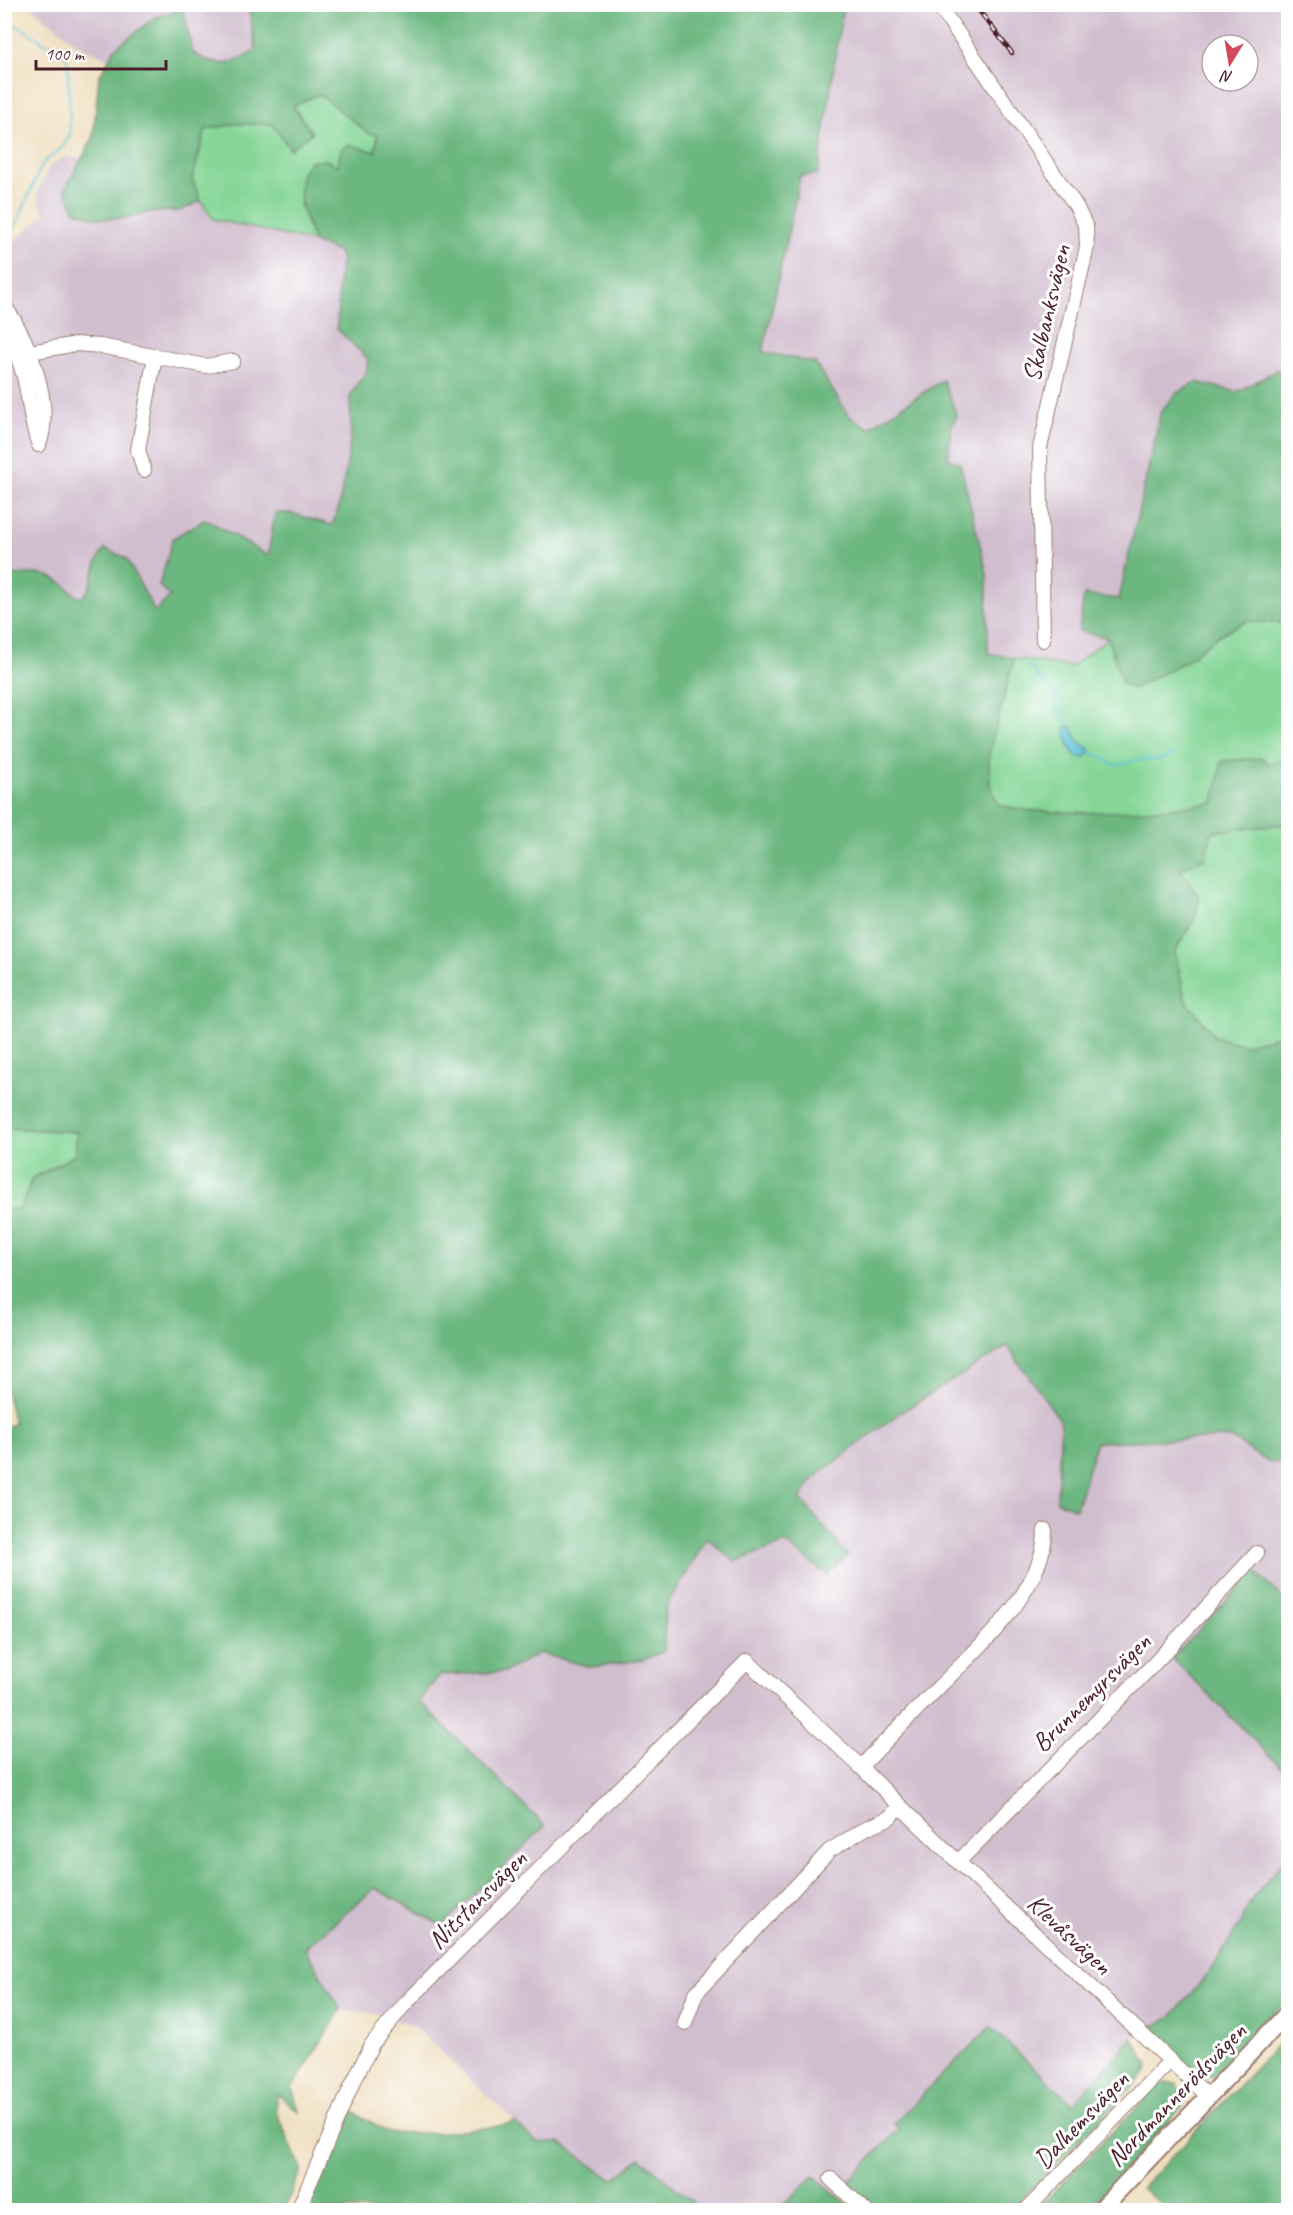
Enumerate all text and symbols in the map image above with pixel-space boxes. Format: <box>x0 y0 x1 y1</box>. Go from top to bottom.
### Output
scale bar <box>36 33 166 71</box>
north arrow <box>1200 33 1260 93</box>
text: 100 m <box>45 43 86 65</box>
text: N <box>1218 65 1234 88</box>
street label: Skalbanksvägen <box>1015 241 1078 385</box>
street label: Brunnemyrsvägen <box>1025 1626 1158 1759</box>
street label: Nitstansvägen <box>421 1842 534 1956</box>
street label: Klevåsvägen <box>1020 1887 1119 1982</box>
street label: Nordmannerödsvägen <box>1099 2015 1254 2173</box>
street label: Dalhemsvägen <box>1026 2063 1136 2175</box>

